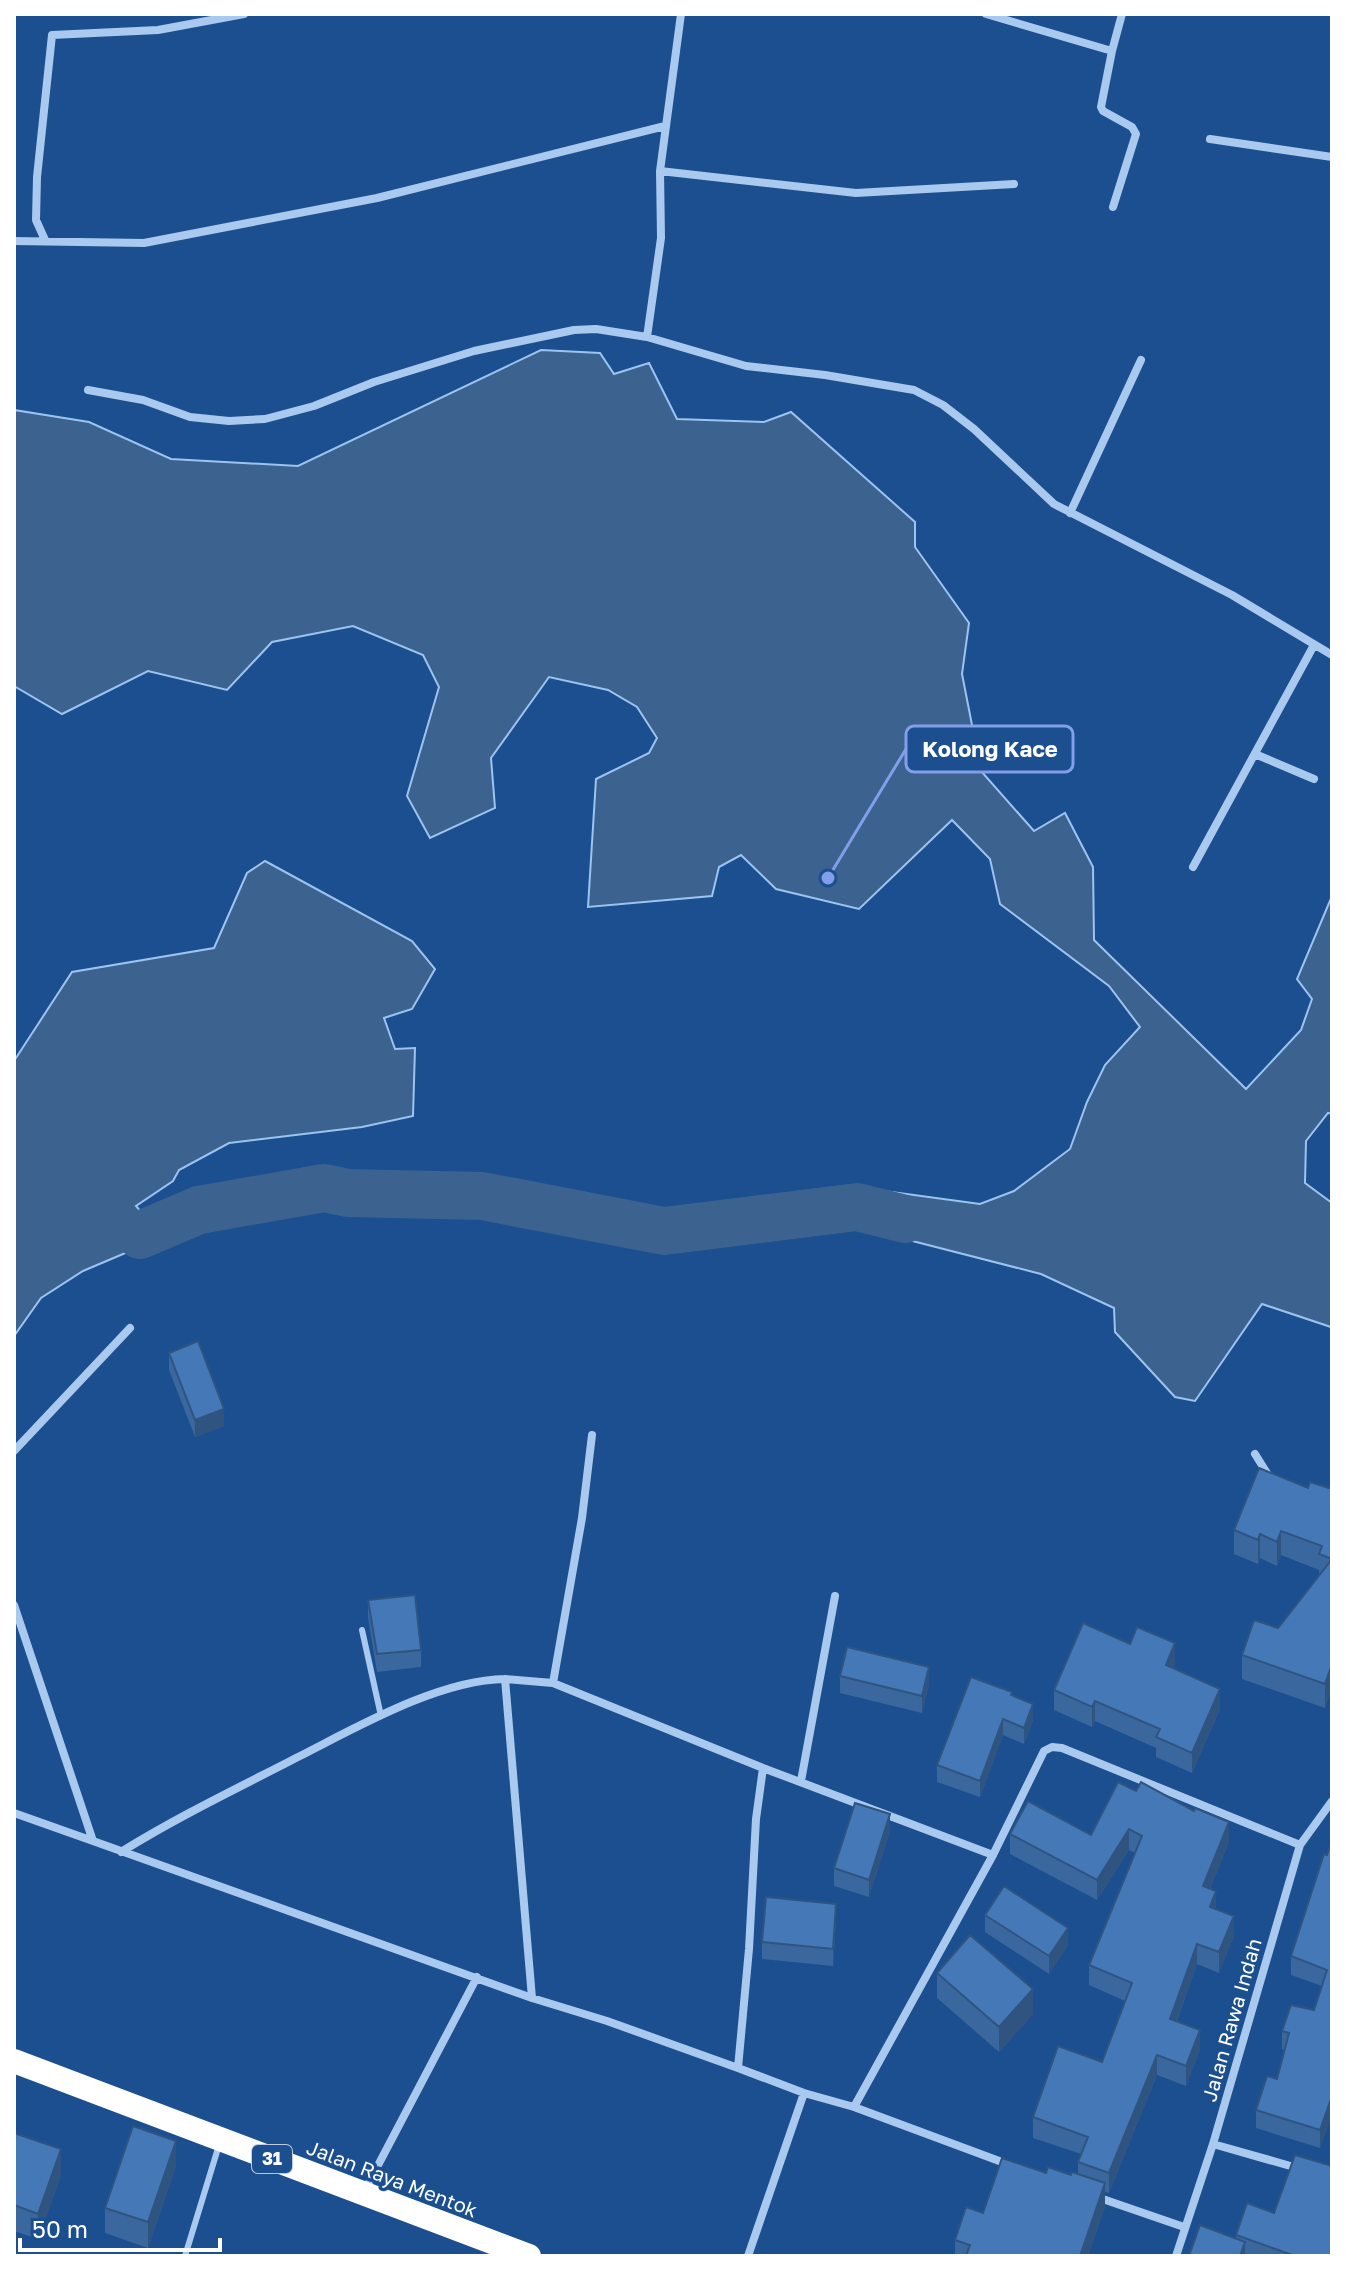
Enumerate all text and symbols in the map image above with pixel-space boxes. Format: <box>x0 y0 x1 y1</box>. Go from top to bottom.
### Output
callout: Kolong Kace <box>906 726 1073 772</box>
text: Kolong Kace <box>922 735 1058 762</box>
street label: Jalan Rawa Indah <box>1196 1935 1266 2104</box>
street label: Jalan Raya Mentok <box>304 2134 481 2222</box>
road number: 31 <box>252 2145 292 2173</box>
scale bar <box>20 2202 220 2252</box>
text: 50 m <box>32 2214 88 2243</box>

